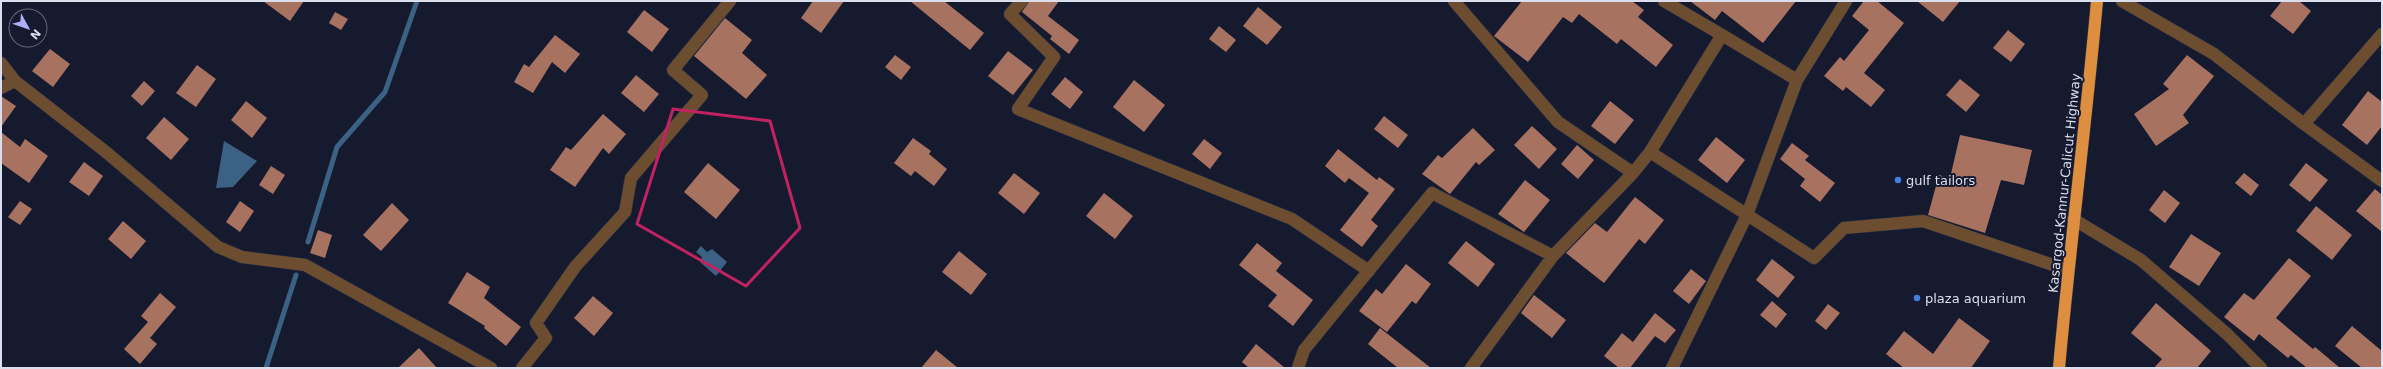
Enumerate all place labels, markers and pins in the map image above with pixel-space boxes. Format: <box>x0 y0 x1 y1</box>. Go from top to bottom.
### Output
place label: gulf tailors <box>1906 173 1975 188</box>
marker: gulf tailors <box>1893 175 1903 185</box>
place label: plaza aquarium <box>1925 291 2026 306</box>
marker: plaza aquarium <box>1912 293 1922 303</box>

